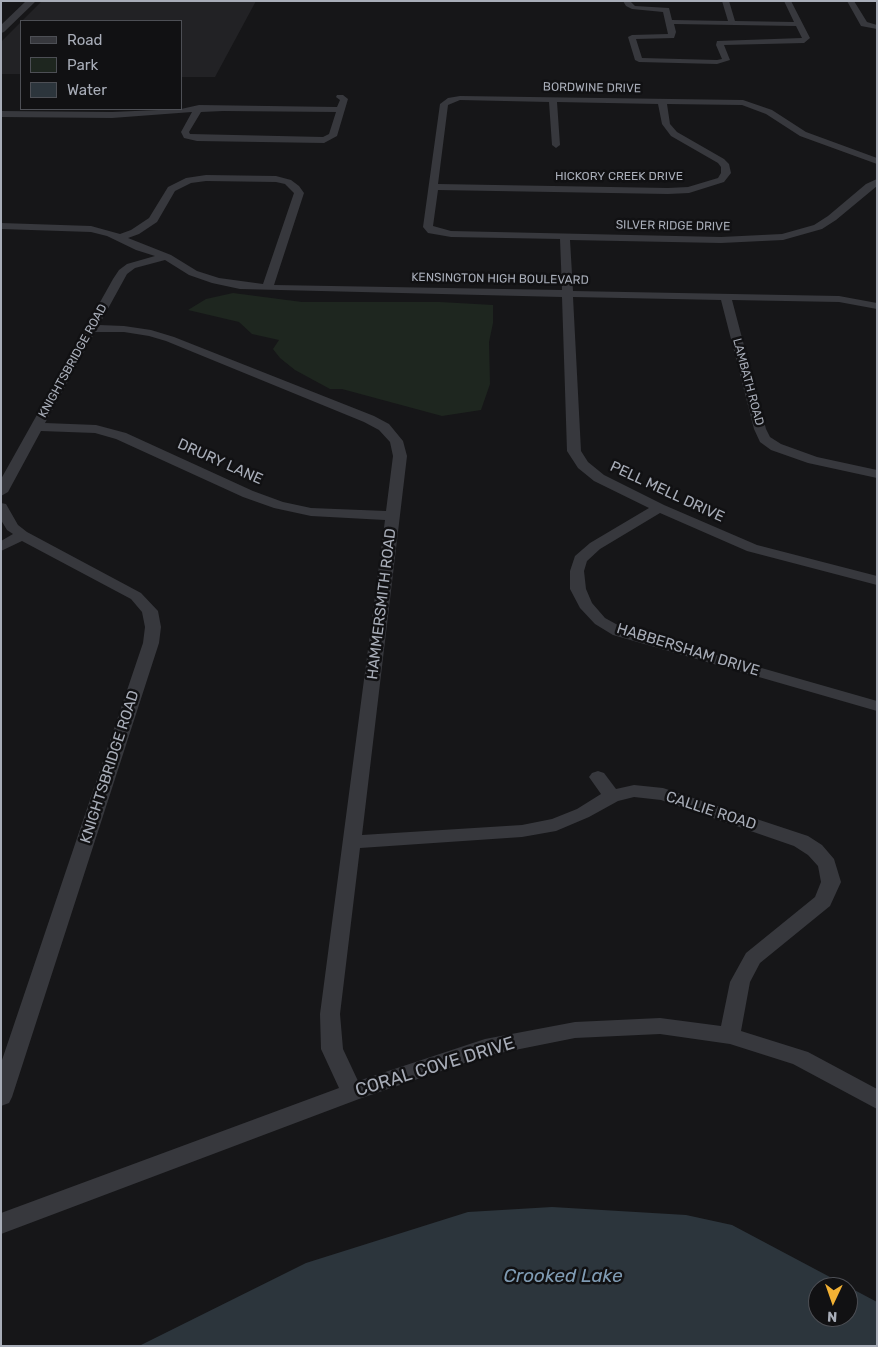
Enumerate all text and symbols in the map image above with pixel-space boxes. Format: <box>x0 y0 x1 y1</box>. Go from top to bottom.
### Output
legend <box>20 20 182 110</box>
text: Road <box>67 31 103 49</box>
text: Park <box>67 56 98 74</box>
street label: BORDWINE DRIVE <box>543 80 641 96</box>
text: Water <box>67 81 107 99</box>
street label: HICKORY CREEK DRIVE <box>555 170 683 184</box>
street label: SILVER RIDGE DRIVE <box>616 218 730 234</box>
street label: KENSINGTON HIGH BOULEVARD <box>411 270 589 288</box>
street label: KNIGHTSBRIDGE ROAD <box>36 302 110 420</box>
street label: LAMBATH ROAD <box>729 337 767 427</box>
street label: DRURY LANE <box>175 435 265 489</box>
street label: PELL MELL DRIVE <box>607 458 727 526</box>
street label: HAMMERSMITH ROAD <box>364 527 400 681</box>
street label: HABBERSHAM DRIVE <box>614 620 762 680</box>
street label: KNIGHTSBRIDGE ROAD <box>77 688 143 846</box>
street label: CALLIE ROAD <box>664 788 758 834</box>
street label: CORAL COVE DRIVE <box>353 1033 517 1101</box>
water label: Crooked Lake <box>503 1266 623 1288</box>
north arrow <box>808 1277 858 1327</box>
text: N <box>827 1308 838 1325</box>

